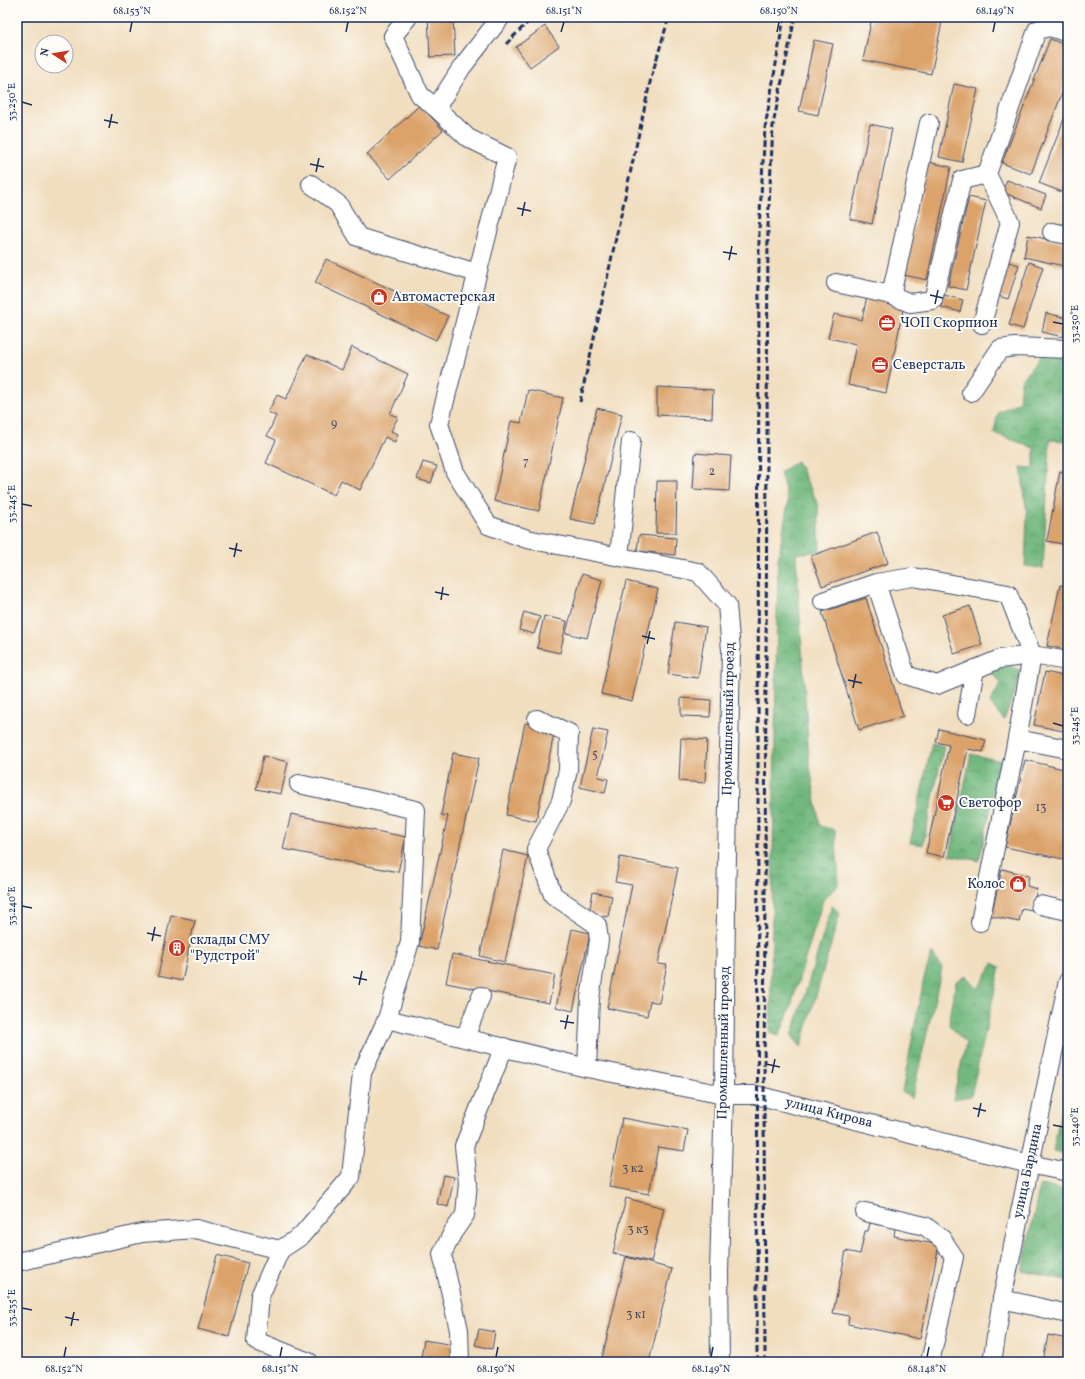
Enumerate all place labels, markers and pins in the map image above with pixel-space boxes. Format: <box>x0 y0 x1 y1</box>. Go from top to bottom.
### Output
shop icon: Автомастерская <box>369 287 389 307</box>
place label: Автомастерская <box>392 288 495 307</box>
office icon: ЧОП Скорпион <box>877 313 897 333</box>
place label: ЧОП Скорпион <box>900 314 998 333</box>
office icon: Северсталь <box>870 355 890 375</box>
place label: Северсталь <box>893 356 966 375</box>
supermarket icon: Светофор <box>936 793 956 813</box>
place label: Светофор <box>959 794 1022 813</box>
shop icon: Колос <box>1008 874 1028 894</box>
place label: Колос <box>967 875 1005 894</box>
place label: склады СМУ "Рудстрой" <box>190 931 270 966</box>
building icon: склады СМУ "Рудстрой" <box>167 938 187 958</box>

